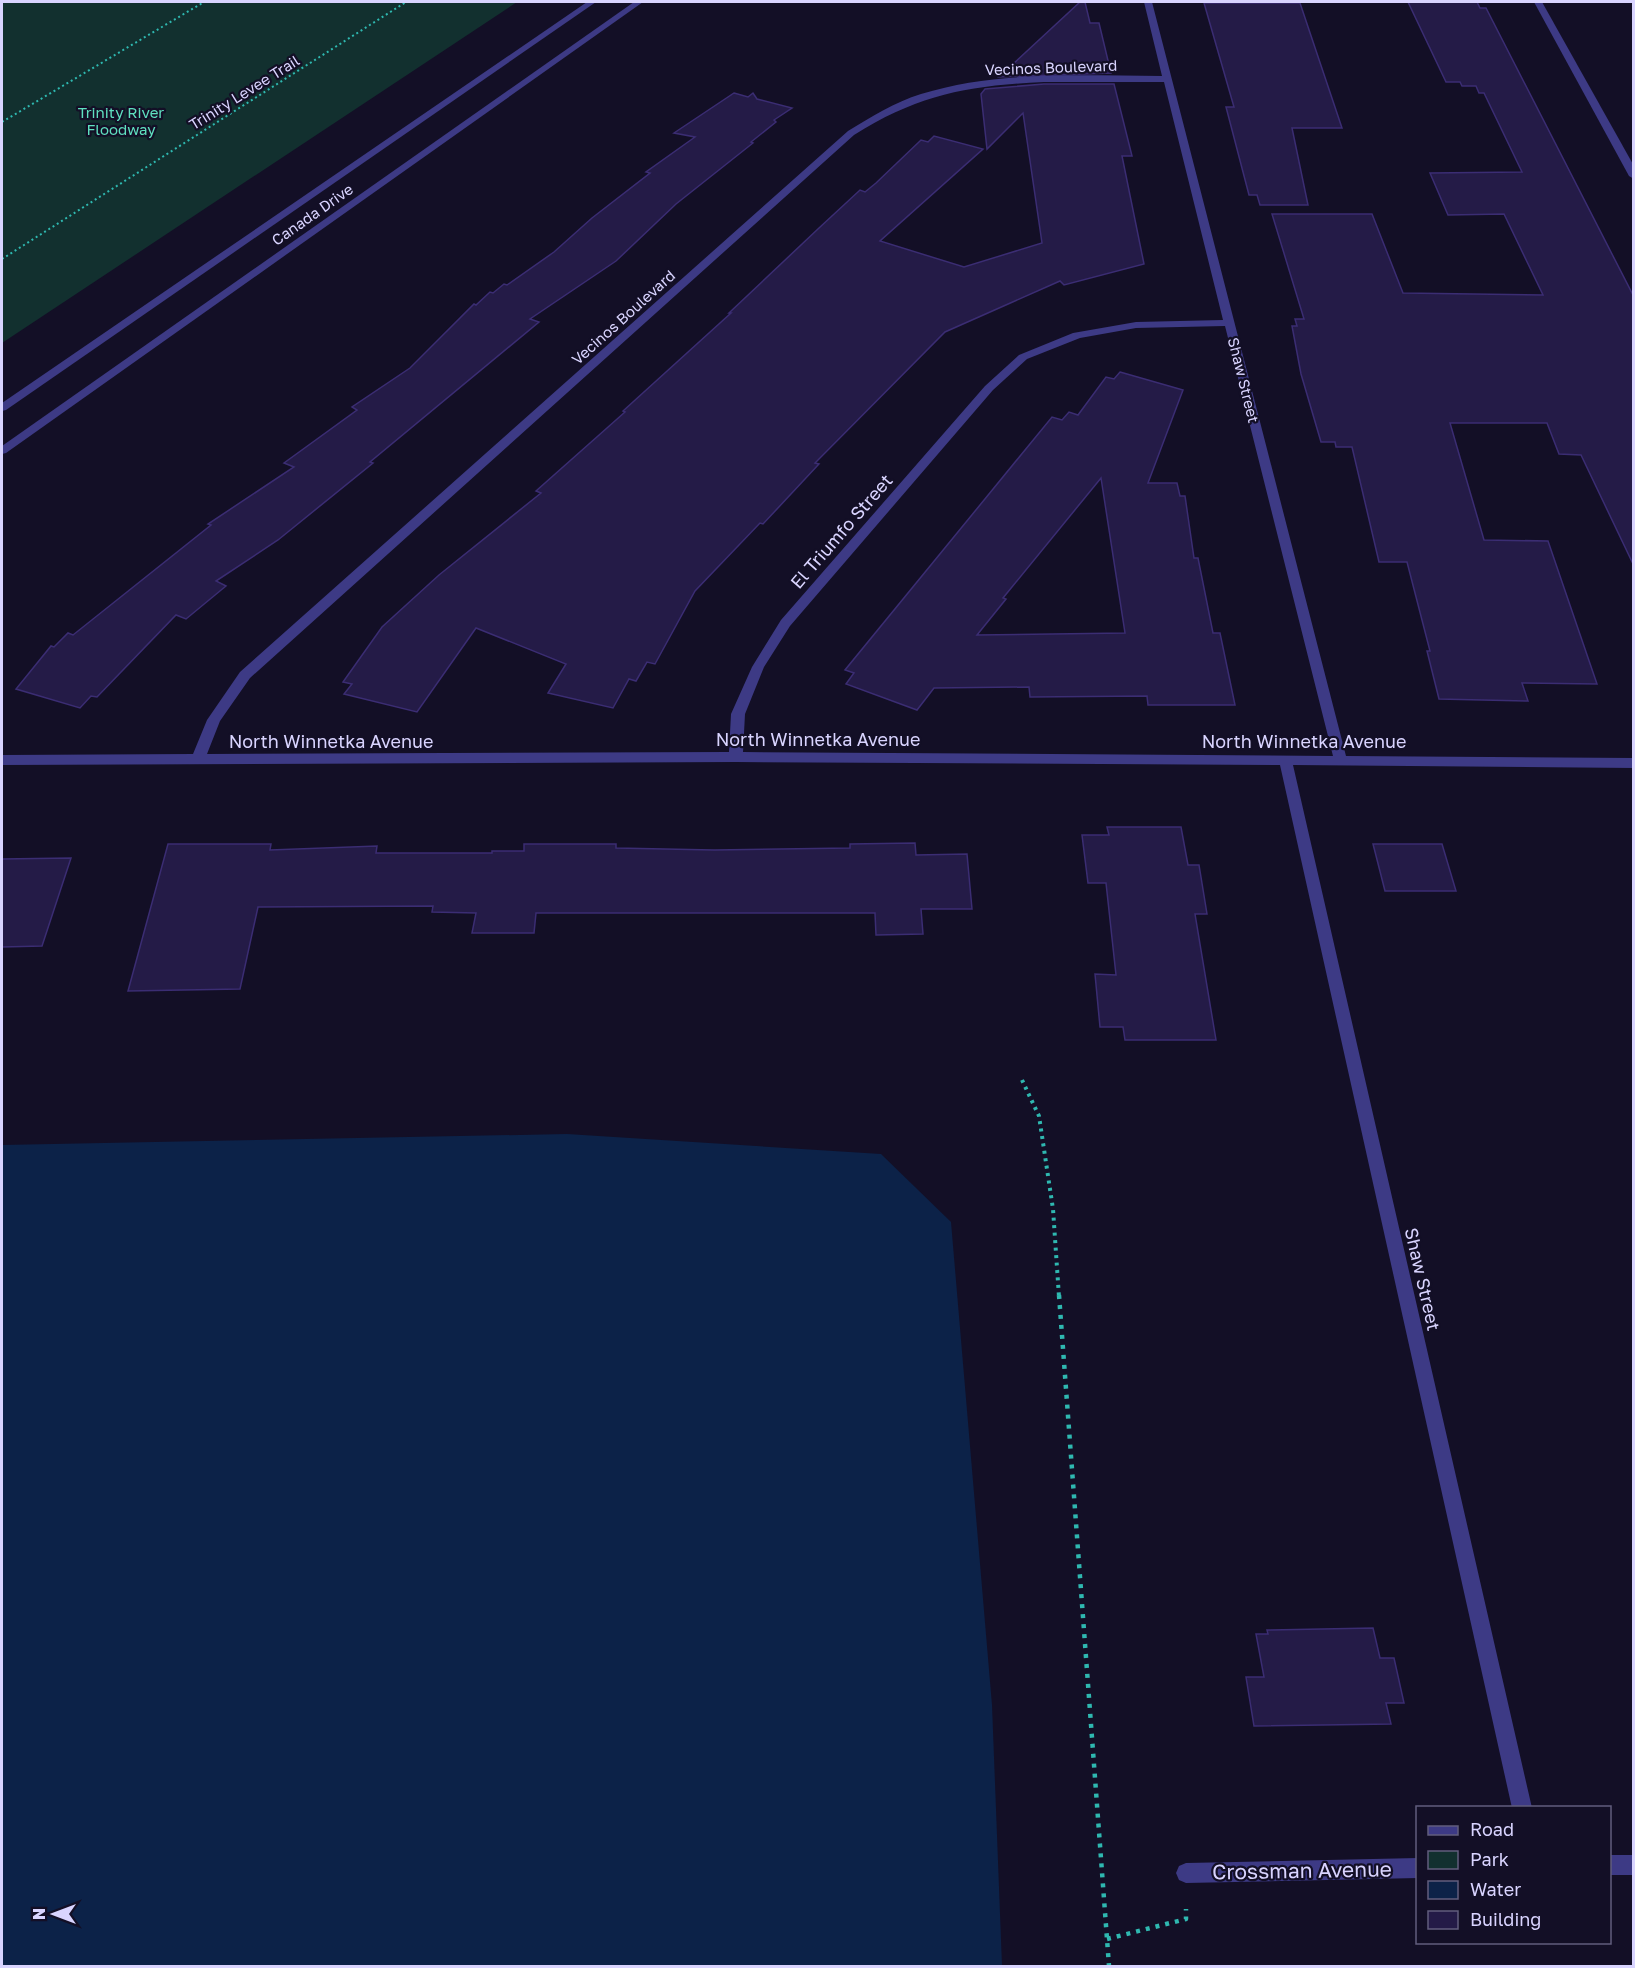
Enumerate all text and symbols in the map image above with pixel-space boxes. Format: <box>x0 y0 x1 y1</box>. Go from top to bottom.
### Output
street label: Trinity Levee Trail <box>186 51 303 133</box>
street label: Vecinos Boulevard <box>984 56 1118 78</box>
park label: Trinity River Floodway <box>78 103 164 138</box>
street label: Canada Drive <box>268 179 356 249</box>
street label: Vecinos Boulevard <box>568 266 678 368</box>
street label: Shaw Street <box>1225 335 1263 425</box>
street label: El Triumfo Street <box>785 469 897 593</box>
street label: North Winnetka Avenue <box>716 728 920 750</box>
street label: North Winnetka Avenue <box>229 730 433 752</box>
street label: North Winnetka Avenue <box>1202 730 1406 752</box>
street label: Shaw Street <box>1400 1225 1446 1333</box>
legend <box>1416 1806 1611 1944</box>
text: Road <box>1470 1818 1514 1840</box>
text: Park <box>1470 1848 1509 1870</box>
street label: Crossman Avenue <box>1212 1855 1392 1885</box>
text: Water <box>1470 1878 1521 1900</box>
north arrow <box>24 1884 84 1944</box>
text: N <box>29 1908 49 1920</box>
text: Building <box>1470 1908 1541 1930</box>

